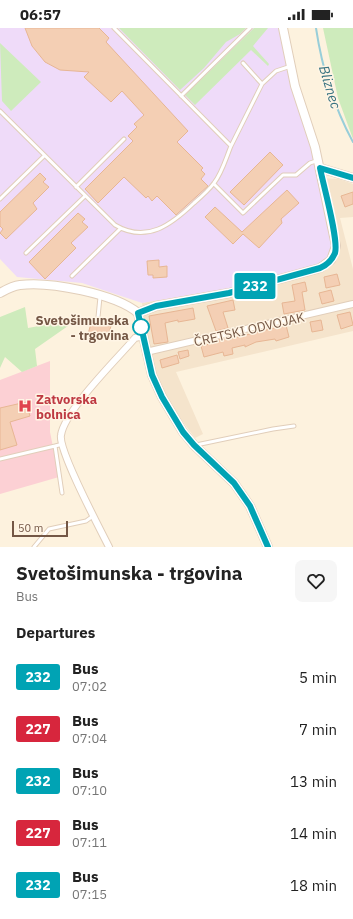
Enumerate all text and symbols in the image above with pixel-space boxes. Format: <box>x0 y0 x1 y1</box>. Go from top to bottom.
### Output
text: 06:57 <box>20 5 61 24</box>
water label: Bliznec <box>315 63 345 111</box>
line badge: 232 <box>232 273 278 299</box>
text: 232 <box>242 277 268 295</box>
street label: ČRETSKI ODVOJAK <box>192 308 306 350</box>
place label: Svetošimunska - trgovina <box>36 312 129 344</box>
marker: Svetošimunska - trgovina <box>132 318 150 336</box>
place label: Zatvorska bolnica <box>36 391 97 423</box>
hospital icon: Zatvorska bolnica <box>17 398 33 414</box>
scale bar <box>12 519 68 538</box>
text: 50 m <box>18 521 43 535</box>
button: heart <box>295 560 337 602</box>
text: Svetošimunska - trgovina <box>16 561 243 585</box>
text: Bus <box>16 588 38 605</box>
text: Departures <box>16 623 95 642</box>
text: Bus <box>72 659 99 678</box>
text: 232 <box>25 668 51 686</box>
text: 5 min <box>299 668 337 687</box>
text: 07:02 <box>72 678 107 695</box>
text: Bus <box>72 711 99 730</box>
text: 227 <box>25 720 51 738</box>
text: 7 min <box>299 720 337 739</box>
text: 07:04 <box>72 730 107 747</box>
text: Bus <box>72 763 99 782</box>
text: 232 <box>25 772 51 790</box>
text: 13 min <box>290 772 337 791</box>
text: 07:10 <box>72 782 107 799</box>
text: Bus <box>72 815 99 834</box>
text: 227 <box>25 824 51 842</box>
text: 14 min <box>290 824 337 843</box>
text: 07:11 <box>72 834 107 851</box>
text: Bus <box>72 867 99 886</box>
text: 232 <box>25 876 51 894</box>
text: 18 min <box>290 876 337 895</box>
text: 07:15 <box>72 886 107 903</box>

